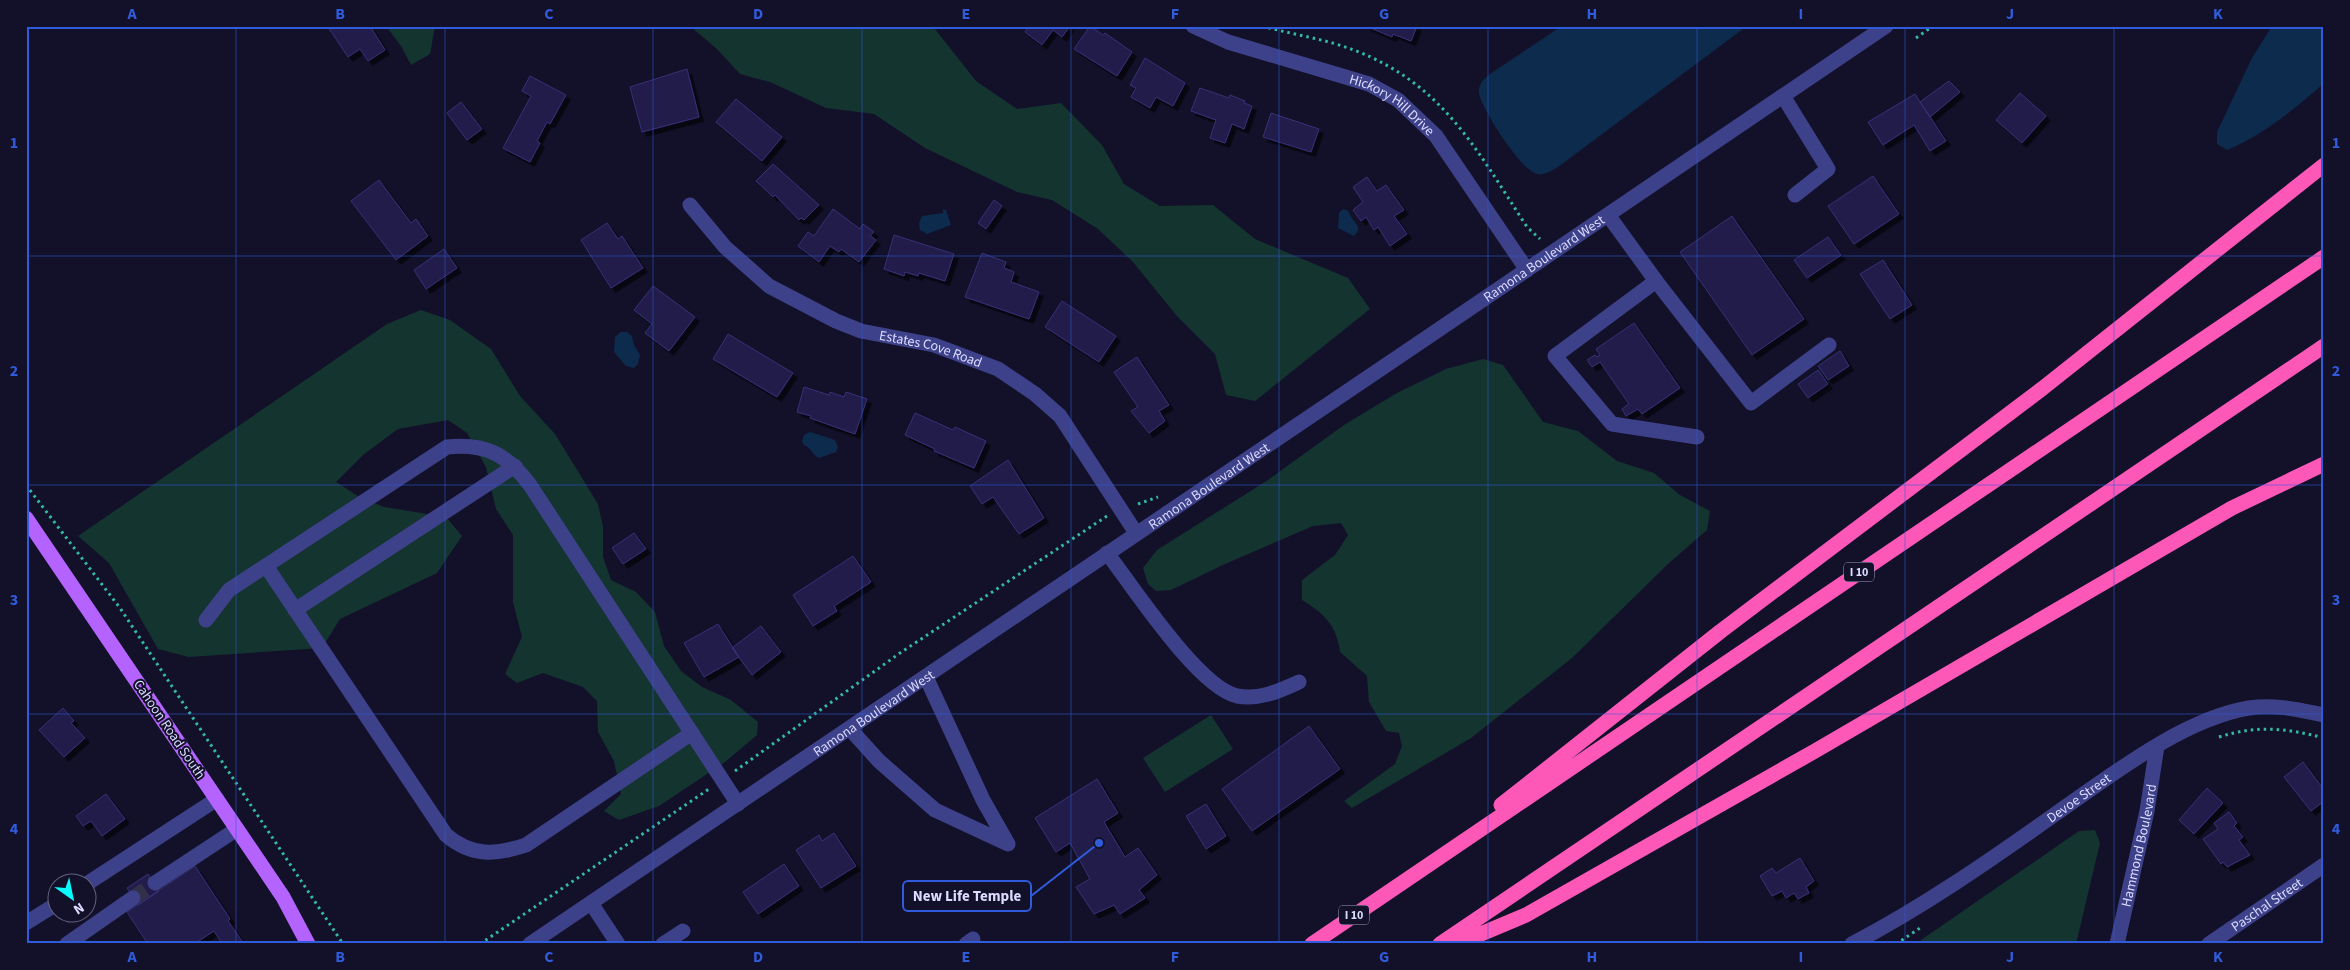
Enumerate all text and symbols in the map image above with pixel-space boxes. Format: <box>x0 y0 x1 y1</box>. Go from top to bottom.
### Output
text: A <box>126 3 137 25</box>
text: B <box>335 3 345 25</box>
text: C <box>544 3 554 25</box>
text: D <box>753 3 763 25</box>
text: E <box>962 3 970 25</box>
text: F <box>1171 3 1179 25</box>
text: G <box>1379 3 1389 25</box>
text: H <box>1587 3 1597 25</box>
text: I <box>1799 3 1803 25</box>
text: J <box>2006 3 2014 25</box>
text: K <box>2213 3 2223 25</box>
street label: Hickory Hill Drive <box>1347 70 1439 141</box>
text: 1 <box>10 132 18 154</box>
text: 1 <box>2332 132 2340 154</box>
street label: Ramona Boulevard West <box>1480 210 1609 307</box>
street label: Estates Cove Road <box>877 326 985 373</box>
text: 2 <box>10 360 18 382</box>
text: 2 <box>2332 360 2340 382</box>
street label: Ramona Boulevard West <box>1145 438 1274 535</box>
road number: I 10 <box>1844 562 1874 582</box>
text: 3 <box>10 589 18 611</box>
text: 3 <box>2332 589 2340 611</box>
street label: Ramona Boulevard West <box>809 665 939 762</box>
street label: Cahoon Road South <box>128 676 210 783</box>
street label: Devoe Street <box>2043 769 2116 828</box>
street label: Hammond Boulevard <box>2117 783 2162 909</box>
text: 4 <box>10 818 19 840</box>
text: 4 <box>2332 818 2341 840</box>
north arrow <box>48 872 98 922</box>
street label: Paschal Street <box>2227 873 2307 937</box>
callout: New Life Temple <box>903 881 1031 911</box>
text: New Life Temple <box>913 886 1021 907</box>
text: N <box>69 897 88 919</box>
road number: I 10 <box>1339 906 1369 924</box>
text: A <box>126 946 137 968</box>
text: B <box>335 946 345 968</box>
text: C <box>544 946 554 968</box>
text: D <box>753 946 763 968</box>
text: E <box>962 946 970 968</box>
text: F <box>1171 946 1179 968</box>
text: G <box>1379 946 1389 968</box>
text: H <box>1587 946 1597 968</box>
text: I <box>1799 946 1803 968</box>
text: J <box>2006 946 2014 968</box>
text: K <box>2213 946 2223 968</box>

